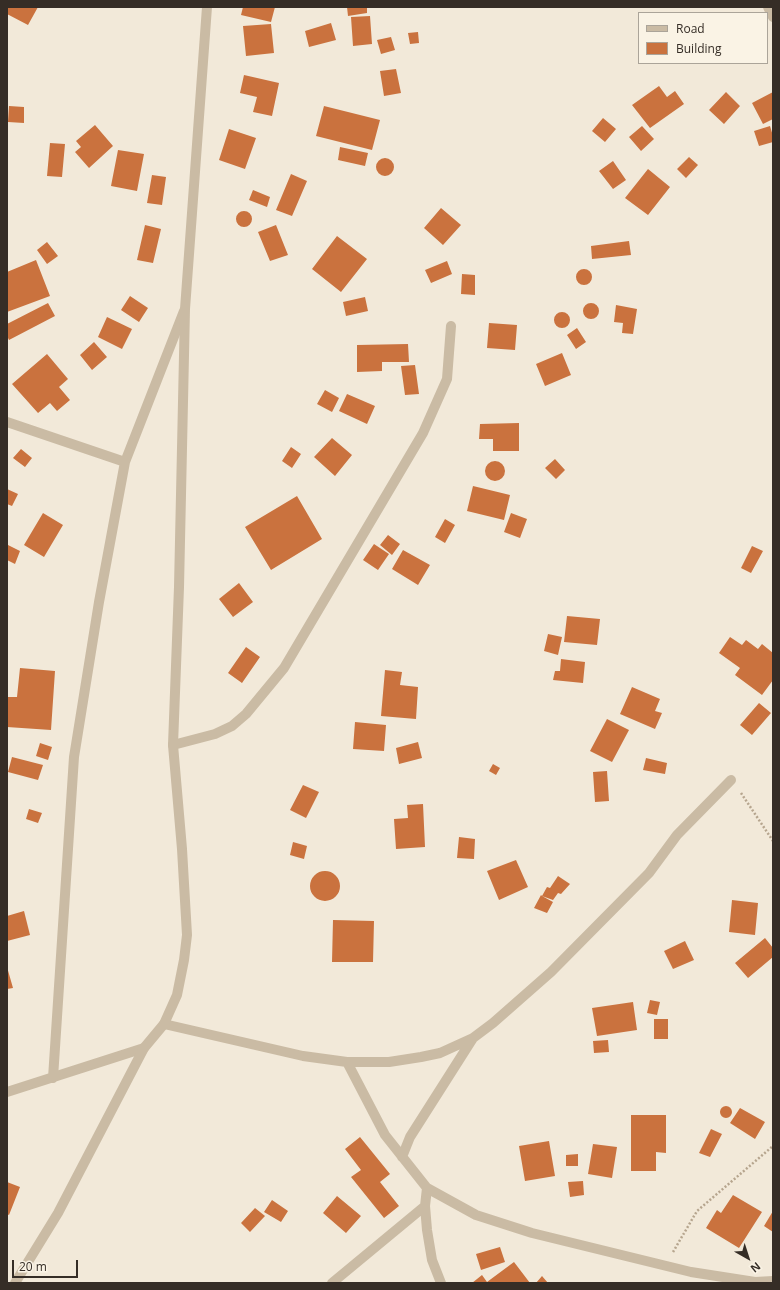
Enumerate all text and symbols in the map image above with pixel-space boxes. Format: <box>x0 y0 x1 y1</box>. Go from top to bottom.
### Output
legend <box>638 12 768 64</box>
text: Road <box>676 20 705 37</box>
text: Building <box>676 40 721 57</box>
north arrow <box>728 1238 768 1278</box>
scale bar <box>14 1252 80 1278</box>
text: 20 m <box>19 1258 47 1275</box>
text: N <box>748 1259 764 1276</box>

